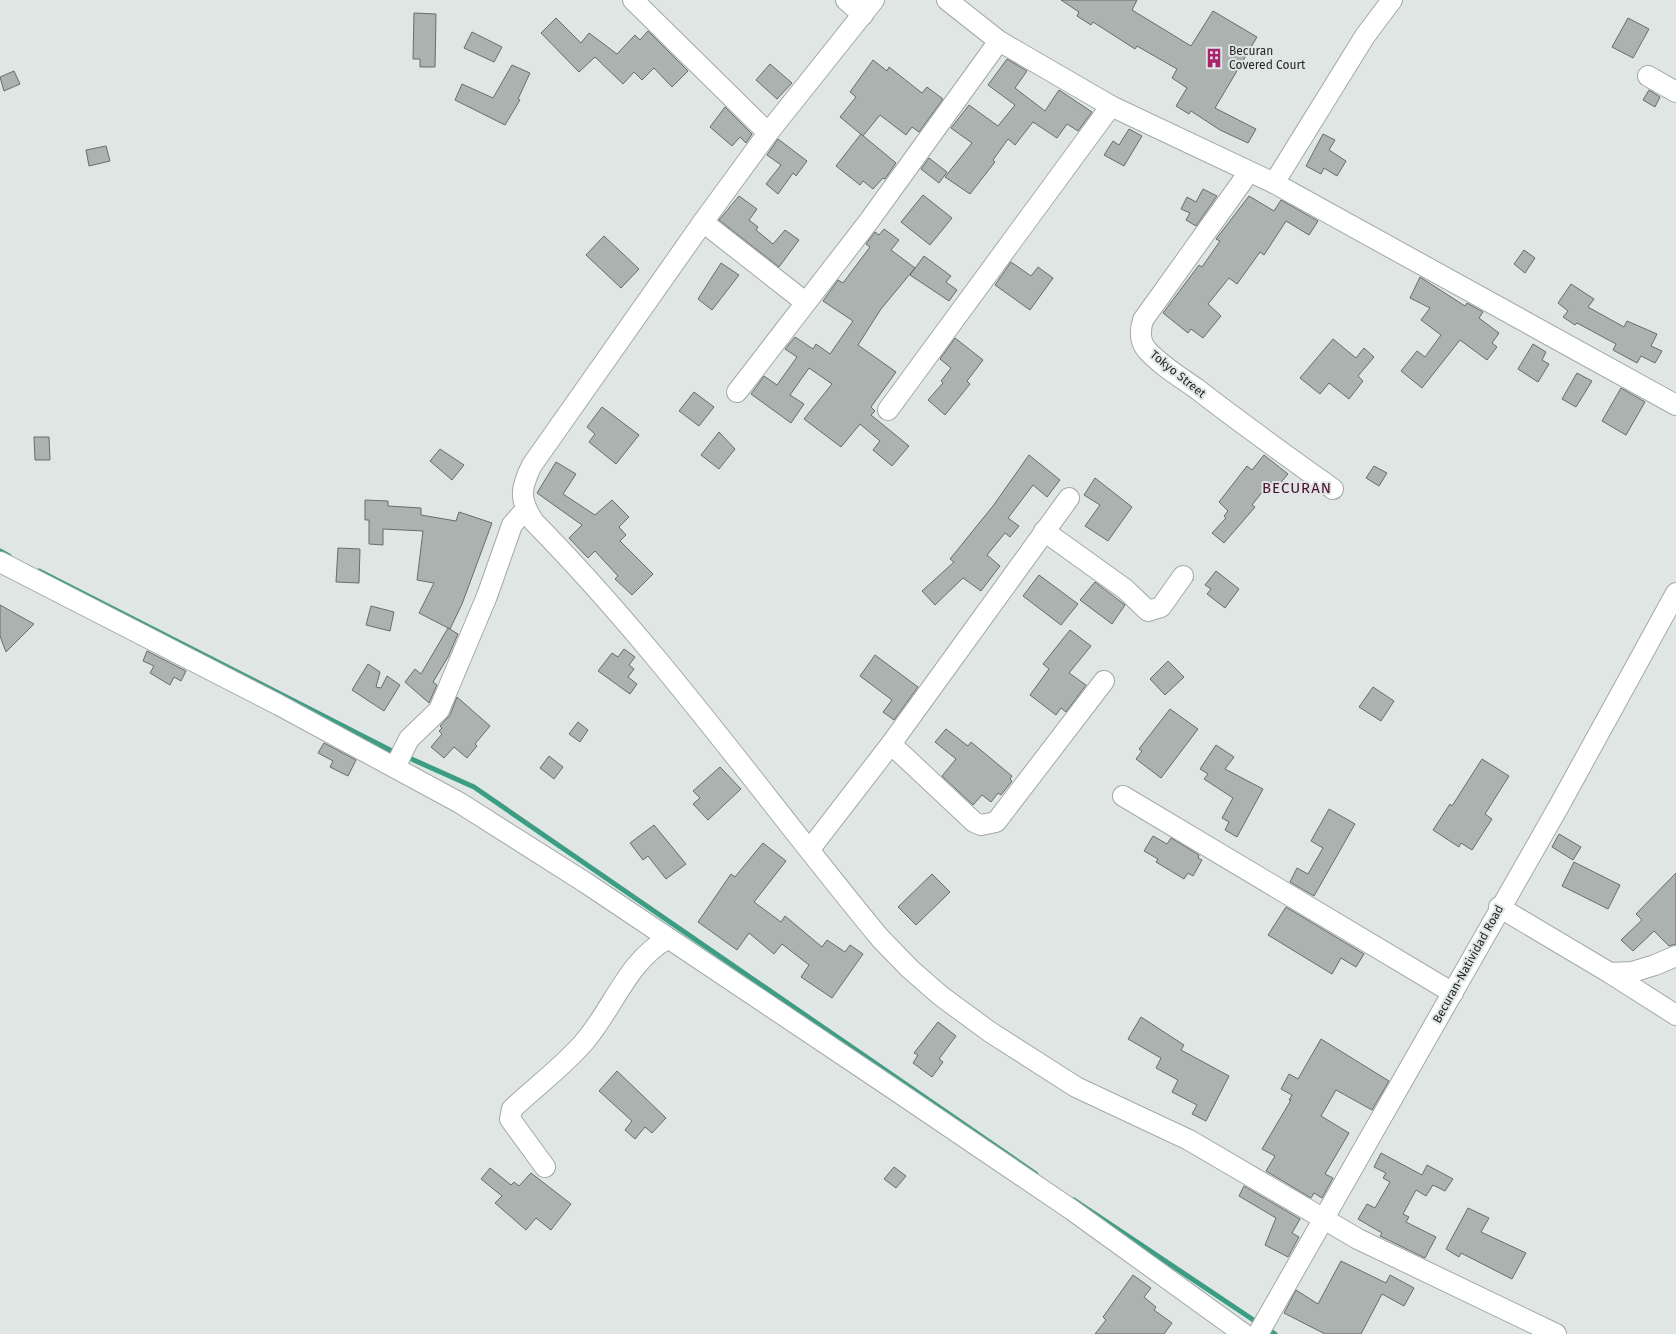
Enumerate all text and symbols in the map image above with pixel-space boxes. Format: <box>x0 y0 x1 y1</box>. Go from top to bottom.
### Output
place label: Becuran Covered Court <box>1229 44 1306 72</box>
building icon: Becuran Covered Court <box>1203 47 1225 69</box>
street label: Tokyo Street <box>1147 347 1209 401</box>
district label: BECURAN <box>1262 479 1332 497</box>
street label: Becuran-Natividad Road <box>1430 903 1506 1025</box>

